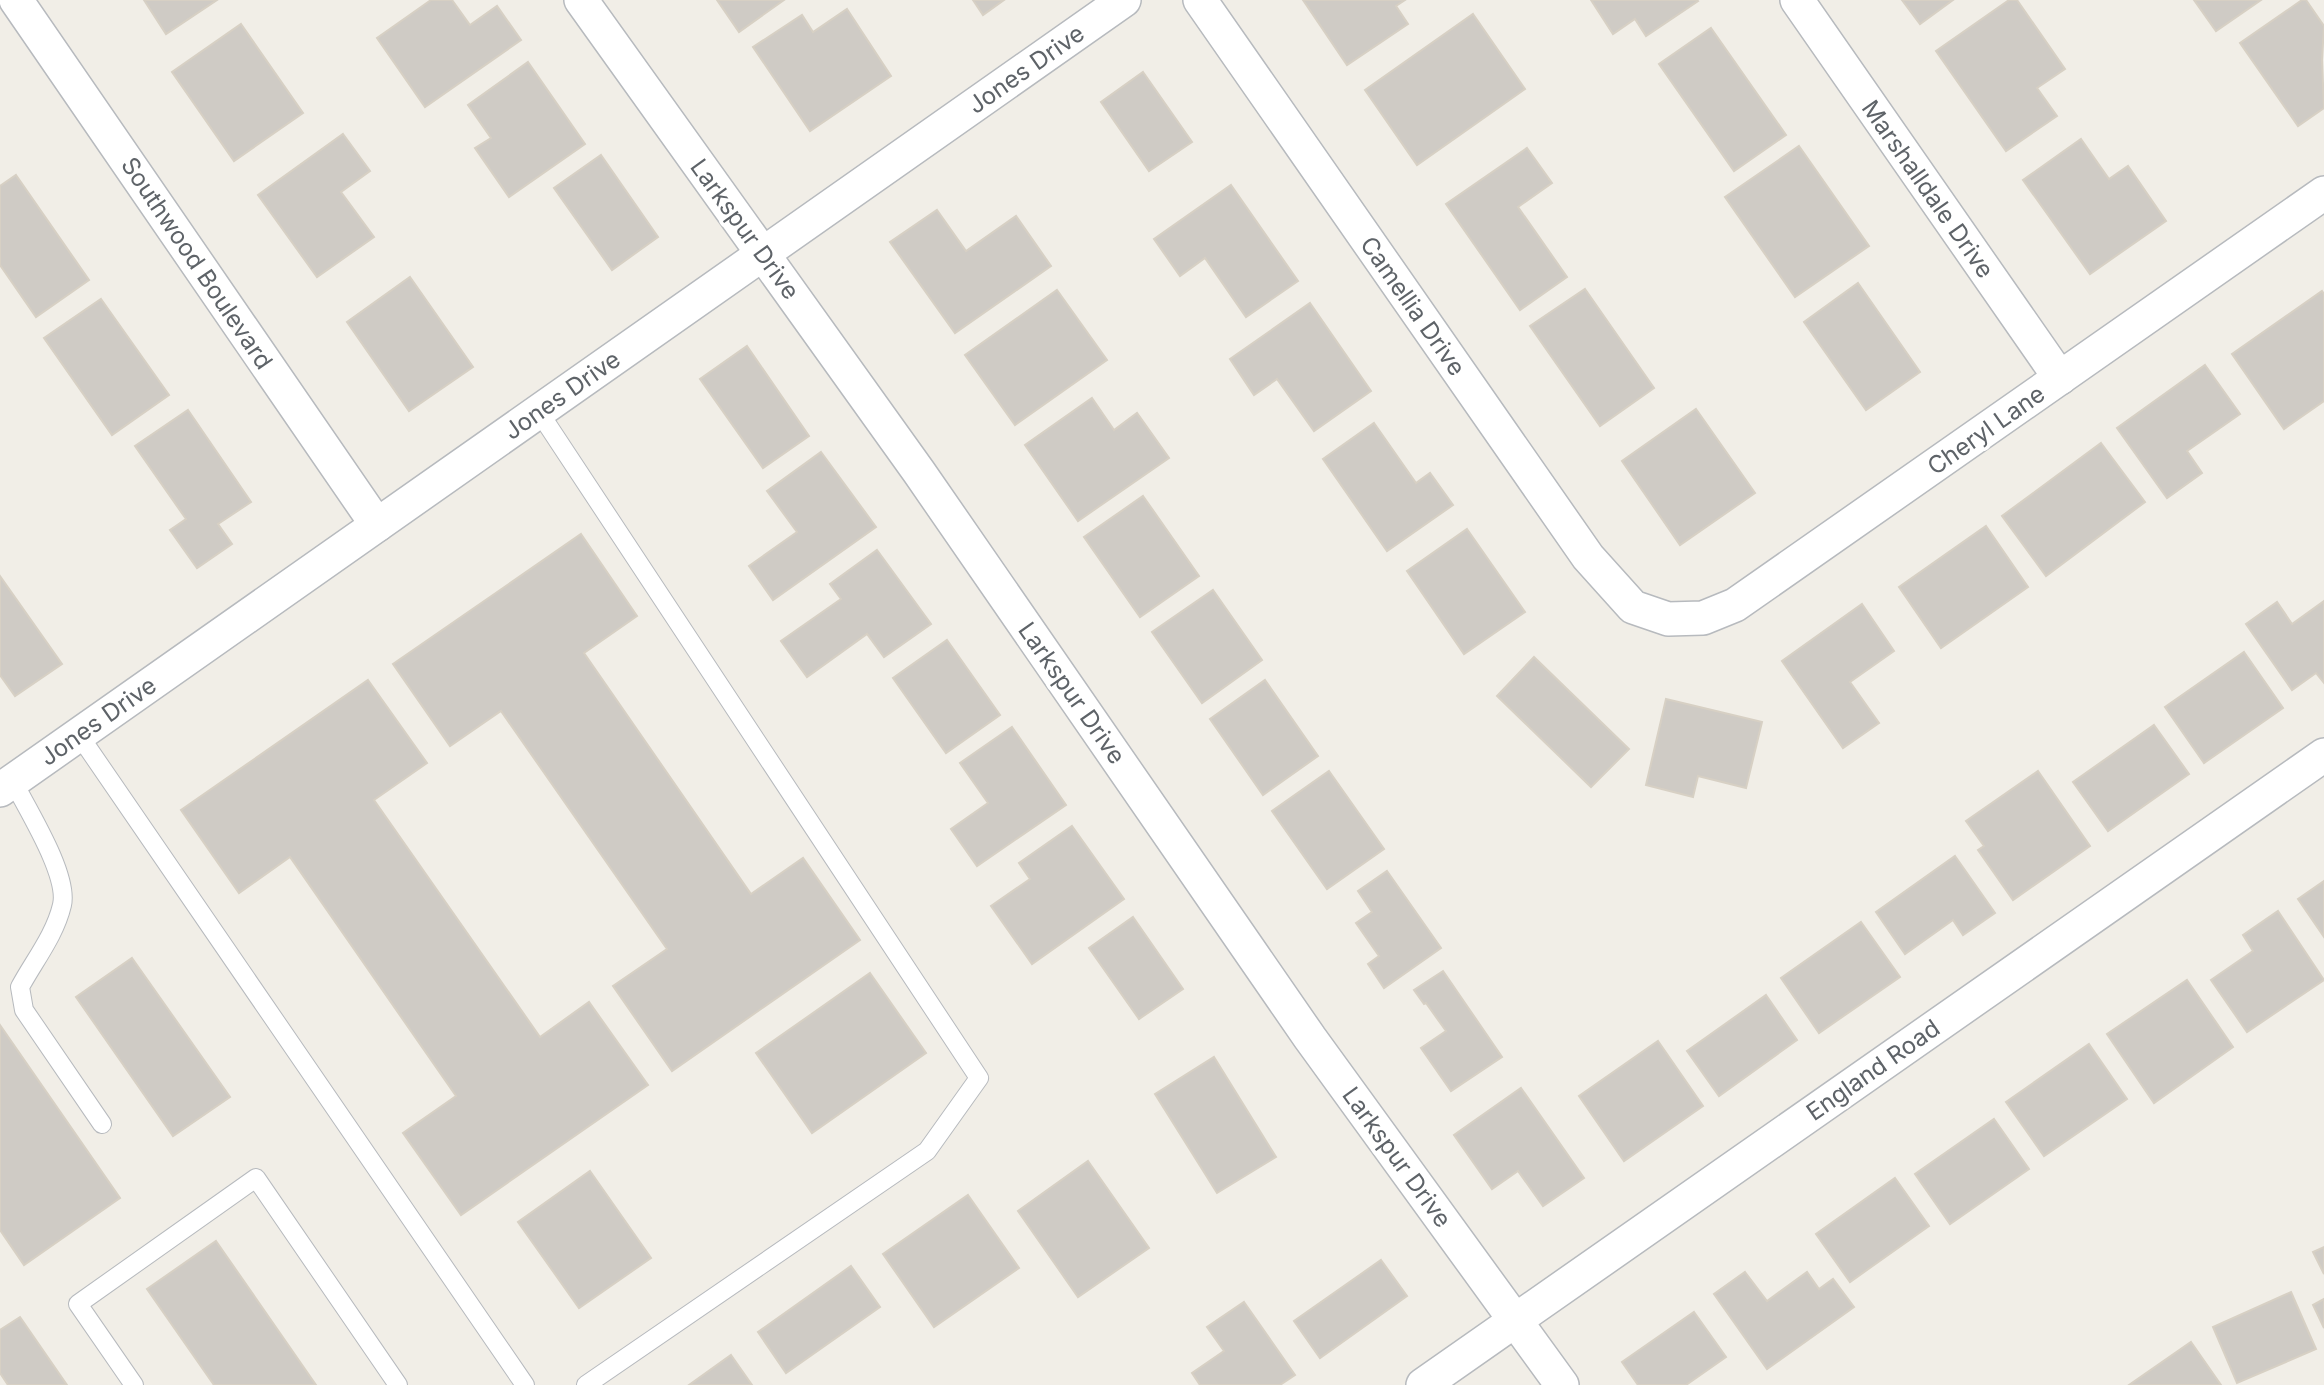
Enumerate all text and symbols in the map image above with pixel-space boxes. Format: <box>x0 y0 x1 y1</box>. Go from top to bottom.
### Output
street label: Jones Drive <box>962 18 1090 120</box>
street label: Marshalldale Drive <box>1856 94 2000 284</box>
street label: Southwood Boulevard <box>115 152 279 374</box>
street label: Larkspur Drive <box>684 153 806 305</box>
street label: Camellia Drive <box>1354 231 1472 381</box>
street label: Jones Drive <box>498 344 626 446</box>
street label: Cheryl Lane <box>1922 379 2050 481</box>
street label: Larkspur Drive <box>1012 616 1132 770</box>
street label: Jones Drive <box>34 670 162 772</box>
street label: England Road <box>1801 1013 1945 1127</box>
street label: Larkspur Drive <box>1336 1081 1458 1233</box>

